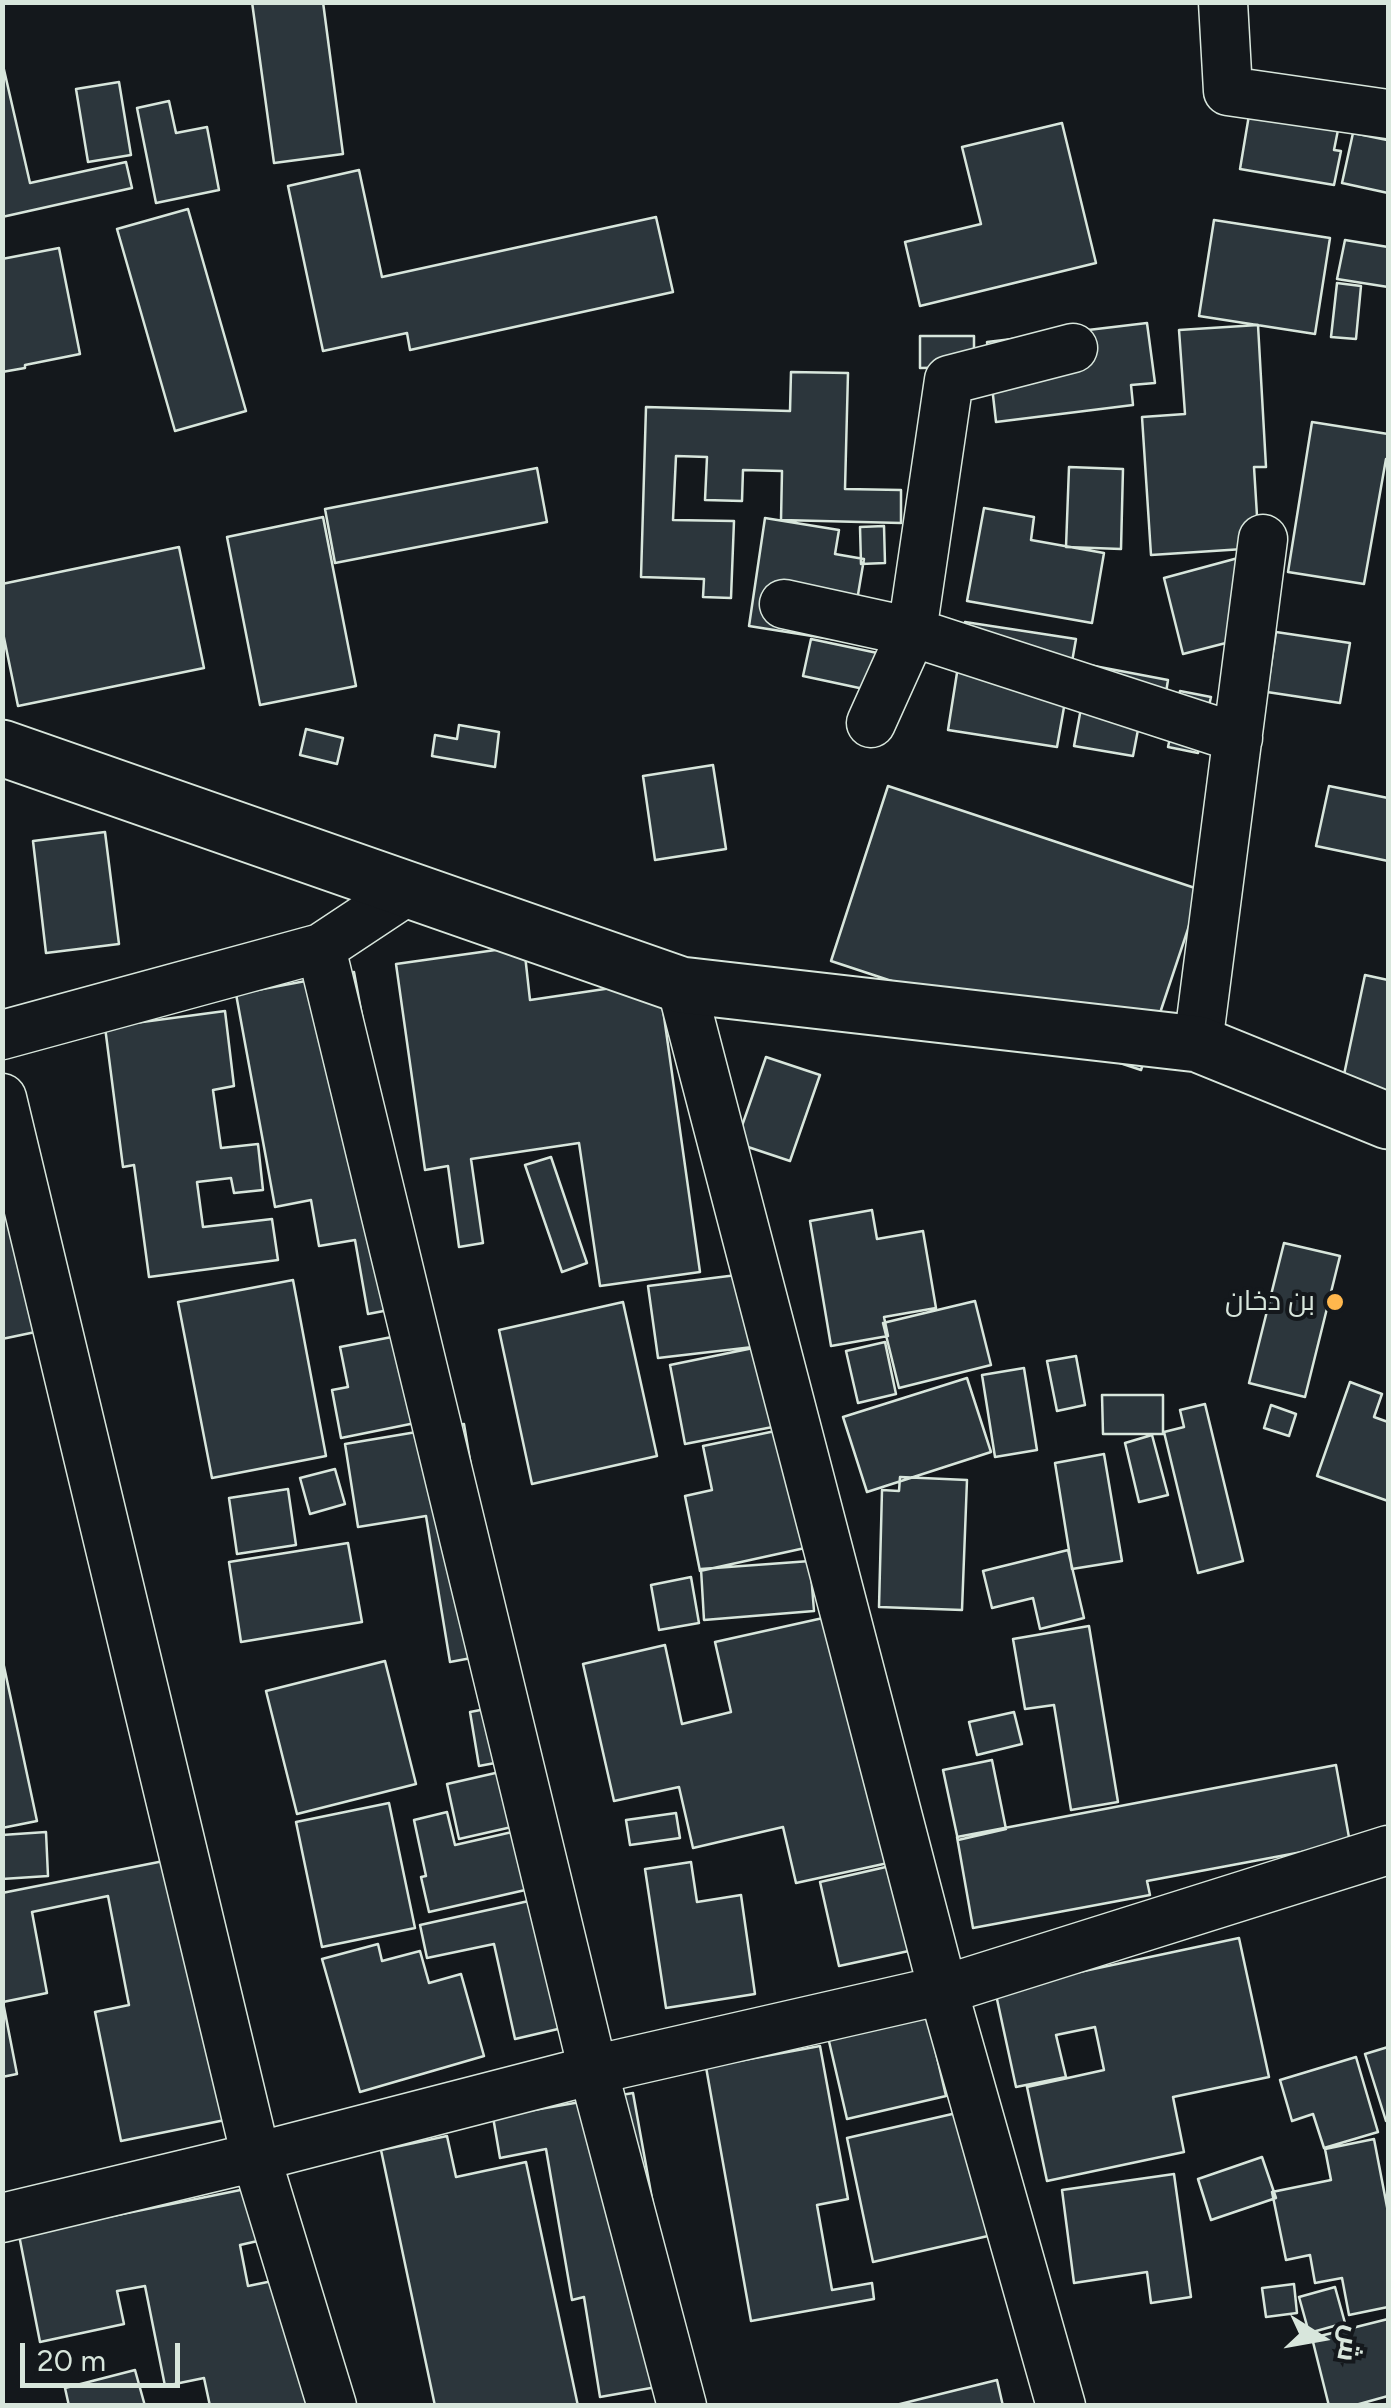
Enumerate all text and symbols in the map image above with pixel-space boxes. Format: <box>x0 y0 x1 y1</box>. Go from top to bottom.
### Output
place label: بن دخان <box>1225 1285 1315 1319</box>
marker: بن دخان <box>1324 1291 1346 1313</box>
north arrow <box>1271 2288 1371 2388</box>
scale bar <box>25 2323 185 2385</box>
text: ش <box>1330 2323 1371 2365</box>
text: 20 m <box>37 2342 106 2379</box>

